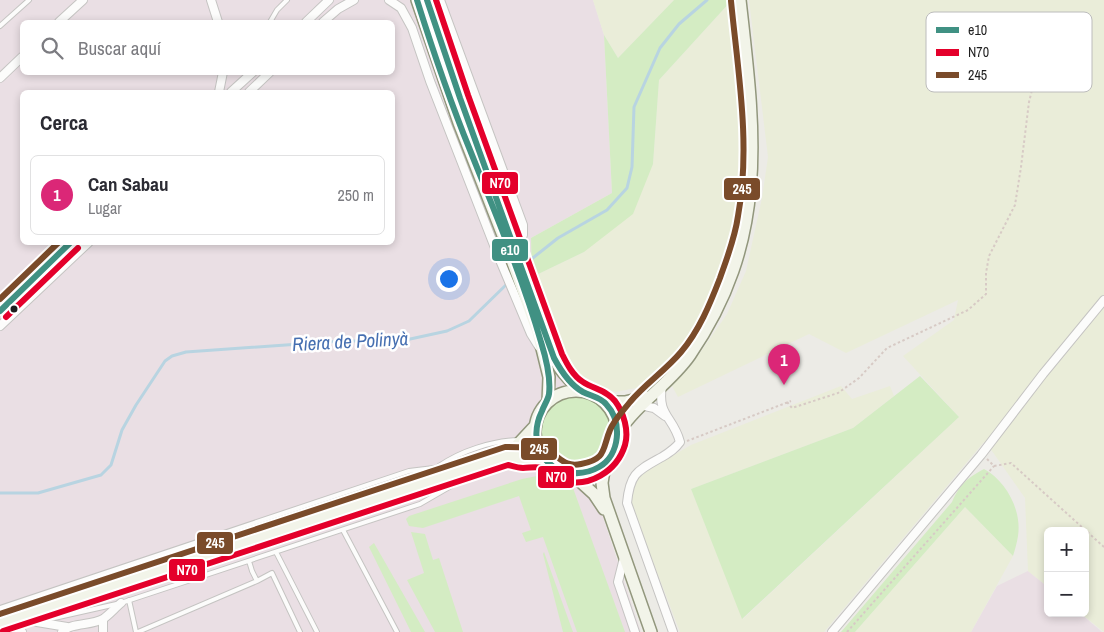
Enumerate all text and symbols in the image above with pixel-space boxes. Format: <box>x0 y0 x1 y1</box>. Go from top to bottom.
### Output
legend <box>926 12 1092 92</box>
search box <box>20 20 395 75</box>
text: e10 <box>968 21 987 39</box>
icon: search <box>38 34 66 62</box>
text: Buscar aquí <box>78 35 161 61</box>
text: N70 <box>968 43 989 61</box>
text: 245 <box>968 66 987 84</box>
text: Cerca <box>40 108 88 137</box>
text: Can Sabau <box>88 171 169 197</box>
line badge: N70 <box>481 171 519 195</box>
text: N70 <box>489 174 511 192</box>
line badge: 245 <box>723 177 761 201</box>
text: 245 <box>732 180 752 198</box>
text: 1 <box>53 184 61 206</box>
text: 250 m <box>338 184 374 206</box>
text: Lugar <box>88 197 122 219</box>
line badge: e10 <box>491 238 529 262</box>
text: e10 <box>500 241 520 259</box>
your location <box>436 266 462 292</box>
unlabelled marker <box>9 304 19 314</box>
water label: Riera de Polinyà <box>291 325 409 357</box>
pin: 1 <box>768 344 800 385</box>
line badge: 245 <box>520 437 558 461</box>
text: 245 <box>529 440 549 458</box>
line badge: N70 <box>537 465 575 489</box>
text: N70 <box>545 468 567 486</box>
map controls <box>1044 527 1089 617</box>
button: + <box>1044 527 1089 572</box>
line badge: 245 <box>196 531 234 555</box>
text: 245 <box>205 534 225 552</box>
line badge: N70 <box>168 558 206 582</box>
text: N70 <box>176 561 198 579</box>
button: − <box>1044 572 1089 617</box>

